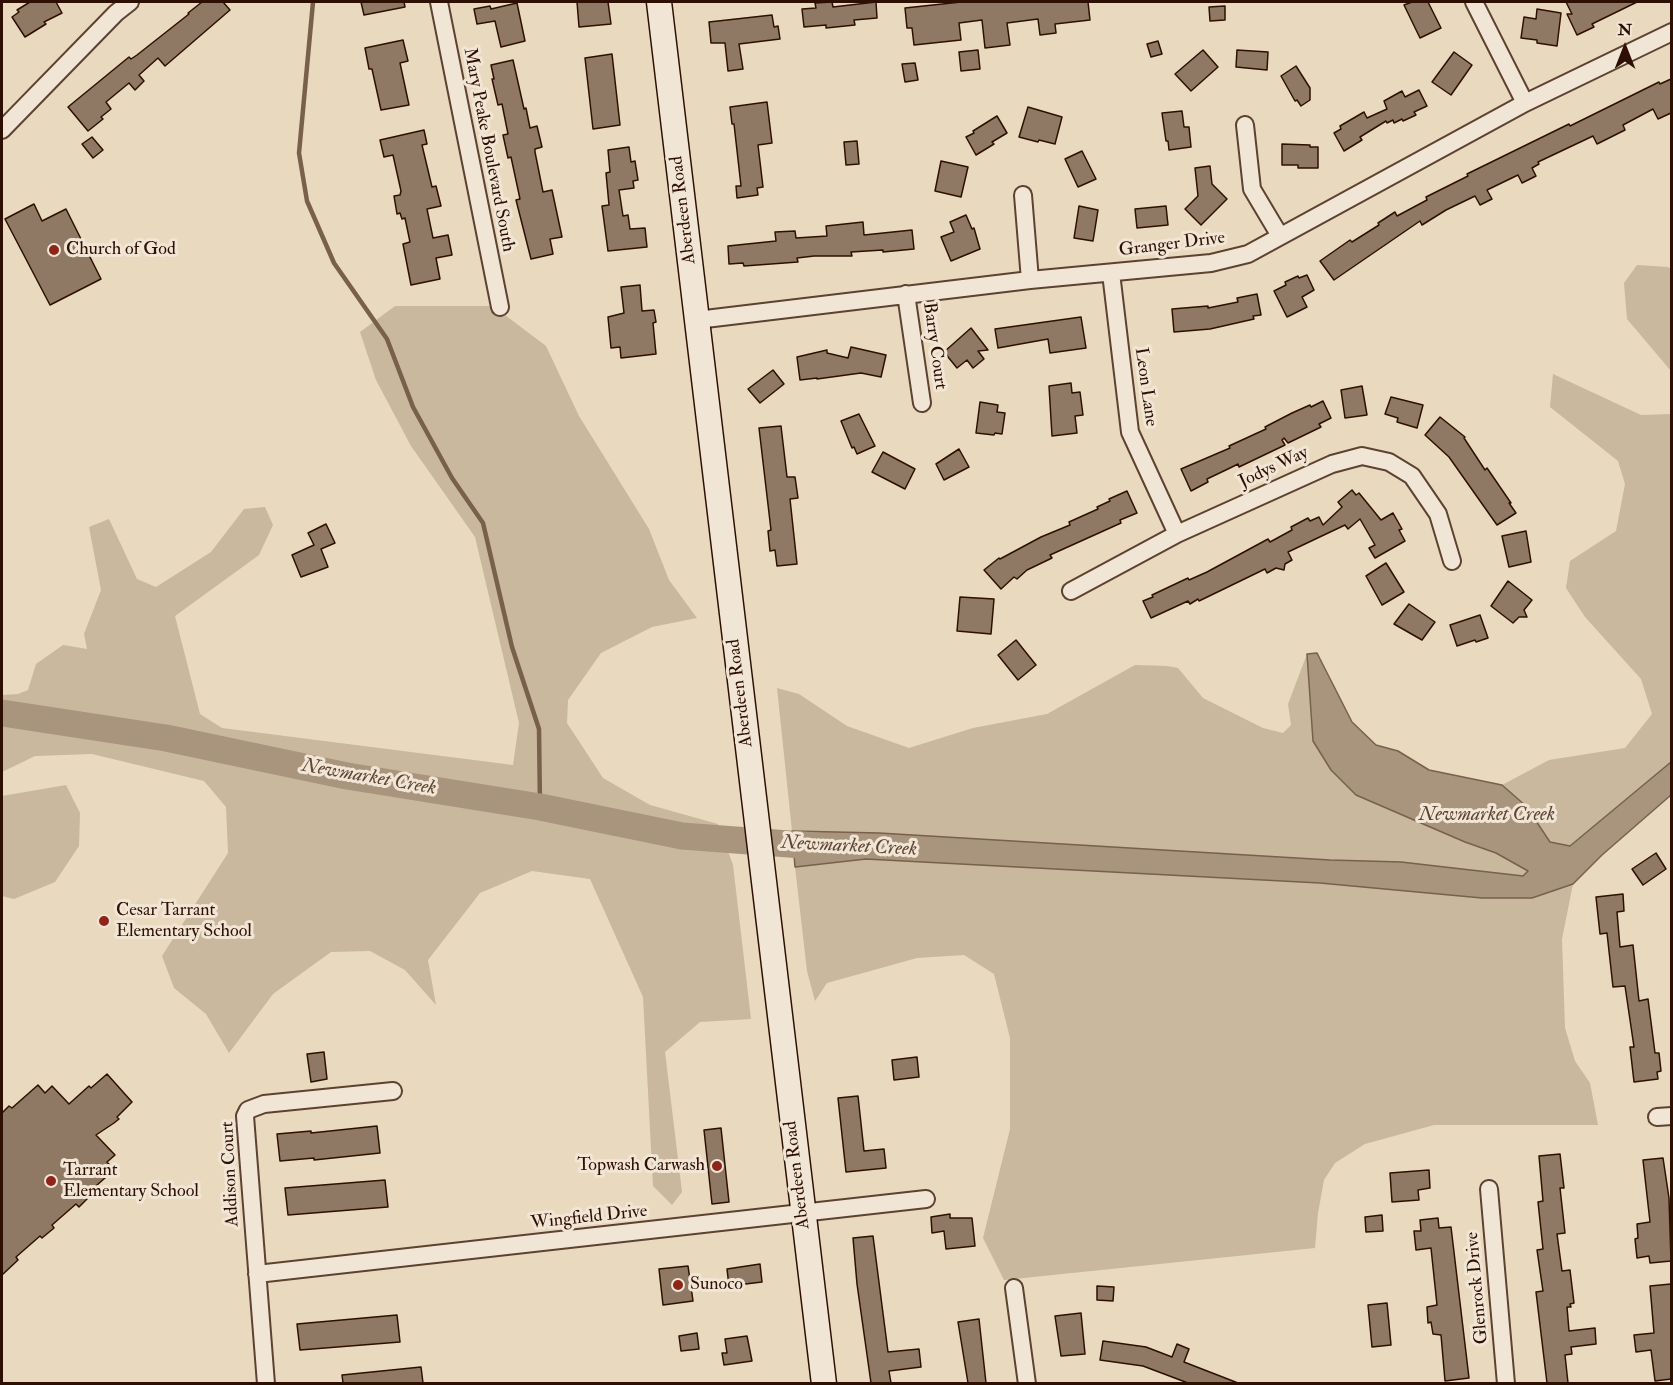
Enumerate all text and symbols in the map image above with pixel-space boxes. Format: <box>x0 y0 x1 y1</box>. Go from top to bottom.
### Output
north arrow <box>1595 18 1655 78</box>
text: N <box>1618 20 1632 40</box>
street label: Mary Peake Boulevard South <box>458 46 518 254</box>
street label: Aberdeen Road <box>667 155 701 265</box>
street label: Granger Drive <box>1118 228 1226 262</box>
place label: Church of God <box>66 239 176 261</box>
marker: Church of God <box>47 243 61 257</box>
street label: Barry Court <box>917 301 951 391</box>
street label: Leon Lane <box>1129 346 1161 428</box>
street label: Jodys Way <box>1236 443 1312 493</box>
street label: Aberdeen Road <box>724 638 758 748</box>
water label: Newmarket Creek <box>300 754 438 802</box>
water label: Newmarket Creek <box>1419 804 1555 828</box>
water label: Newmarket Creek <box>781 831 917 863</box>
place label: Cesar Tarrant Elementary School <box>116 900 252 942</box>
marker: Cesar Tarrant Elementary School <box>97 914 111 928</box>
street label: Aberdeen Road <box>781 1120 815 1230</box>
street label: Addison Court <box>217 1121 245 1227</box>
place label: Topwash Carwash <box>577 1155 705 1177</box>
marker: Topwash Carwash <box>710 1159 724 1173</box>
place label: Tarrant Elementary School <box>63 1160 199 1202</box>
marker: Tarrant Elementary School <box>44 1174 58 1188</box>
street label: Wingfield Drive <box>530 1201 648 1235</box>
street label: Glenrock Drive <box>1462 1231 1494 1345</box>
place label: Sunoco <box>690 1274 743 1296</box>
marker: Sunoco <box>671 1278 685 1292</box>

